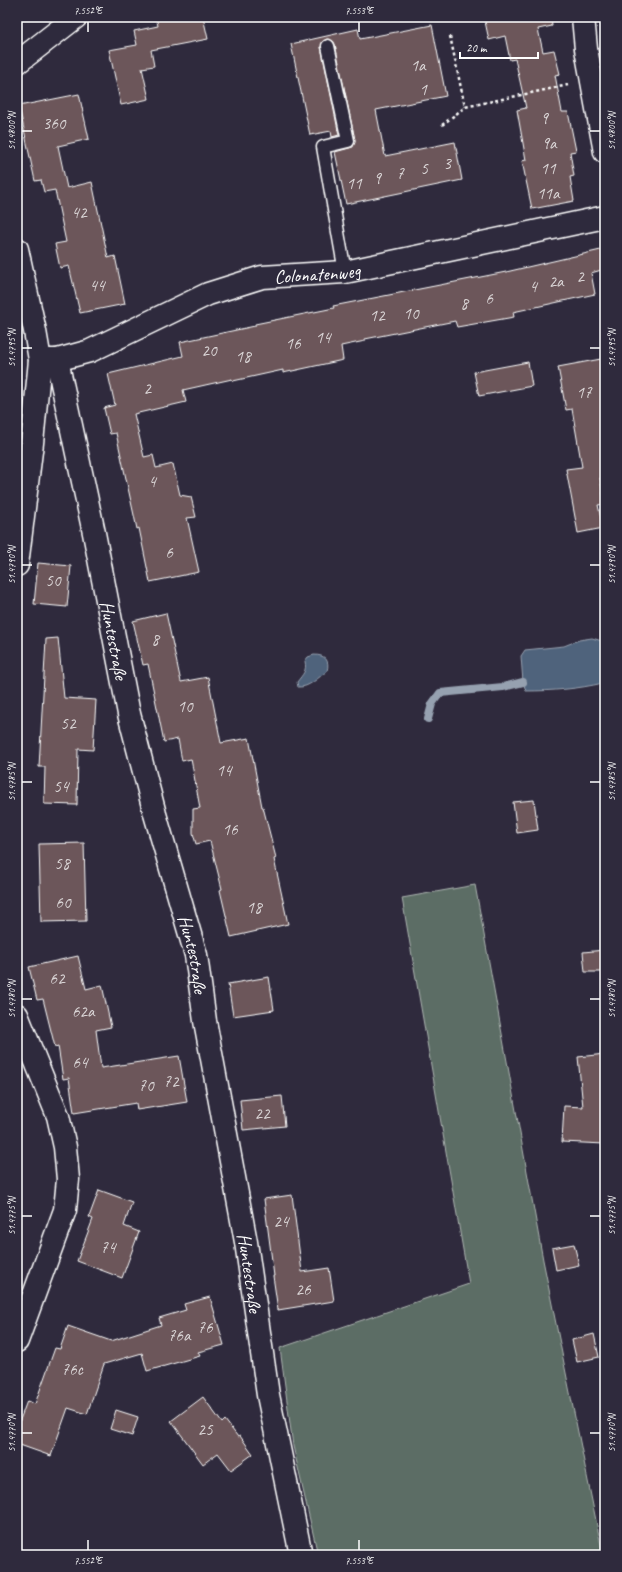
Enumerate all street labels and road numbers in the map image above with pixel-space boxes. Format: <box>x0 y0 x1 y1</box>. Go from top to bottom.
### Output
street label: Colonatenweg <box>274 258 363 289</box>
street label: Huntestraße <box>94 599 133 684</box>
street label: Huntestraße <box>172 912 212 997</box>
street label: Huntestraße <box>232 1231 267 1316</box>

